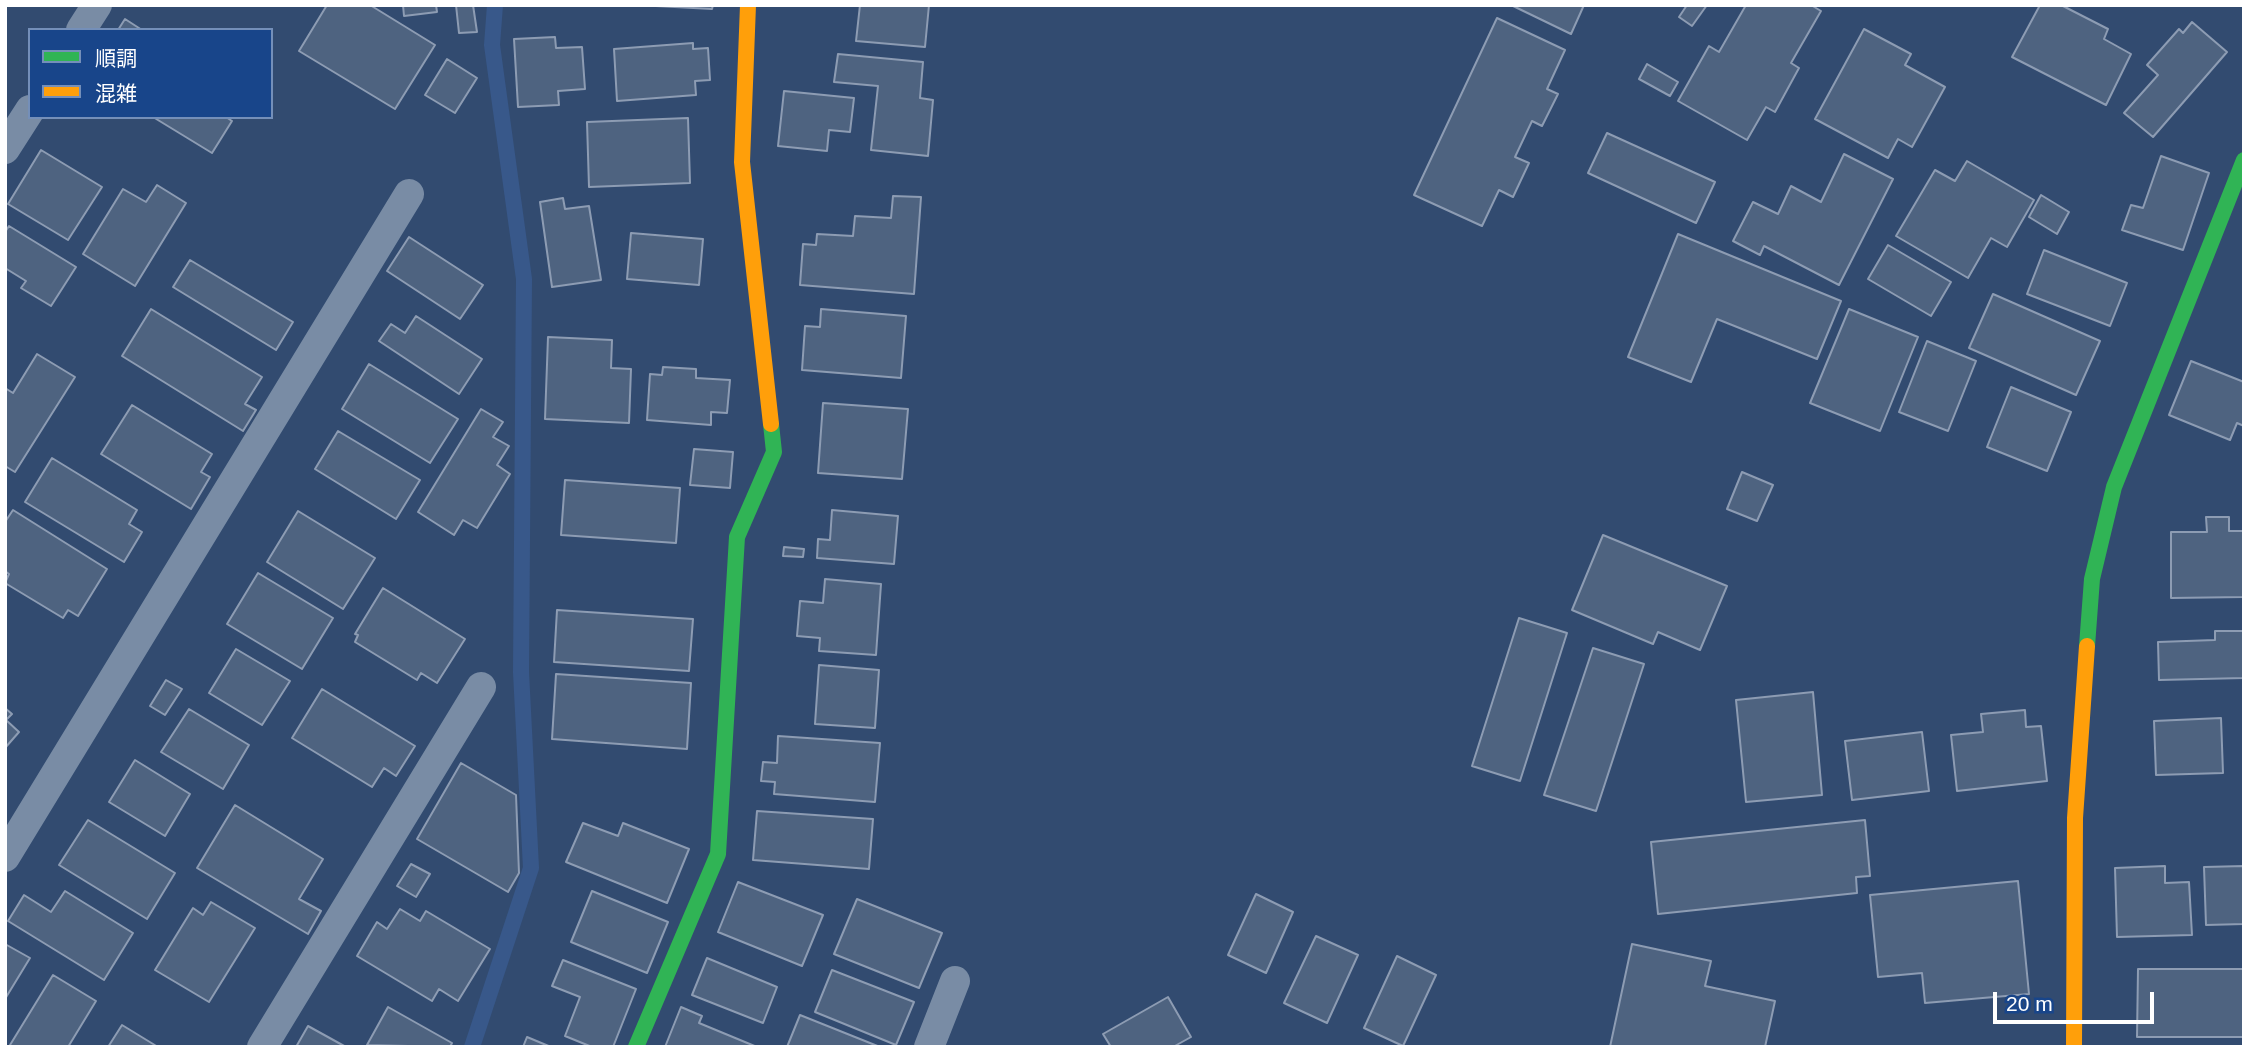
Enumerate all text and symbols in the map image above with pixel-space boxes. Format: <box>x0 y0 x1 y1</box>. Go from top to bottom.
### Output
legend <box>28 28 273 119</box>
text: 順調 <box>95 47 137 70</box>
text: 混雑 <box>95 82 137 105</box>
scale bar <box>1997 978 2158 1022</box>
text: 20 m <box>2006 992 2053 1015</box>

